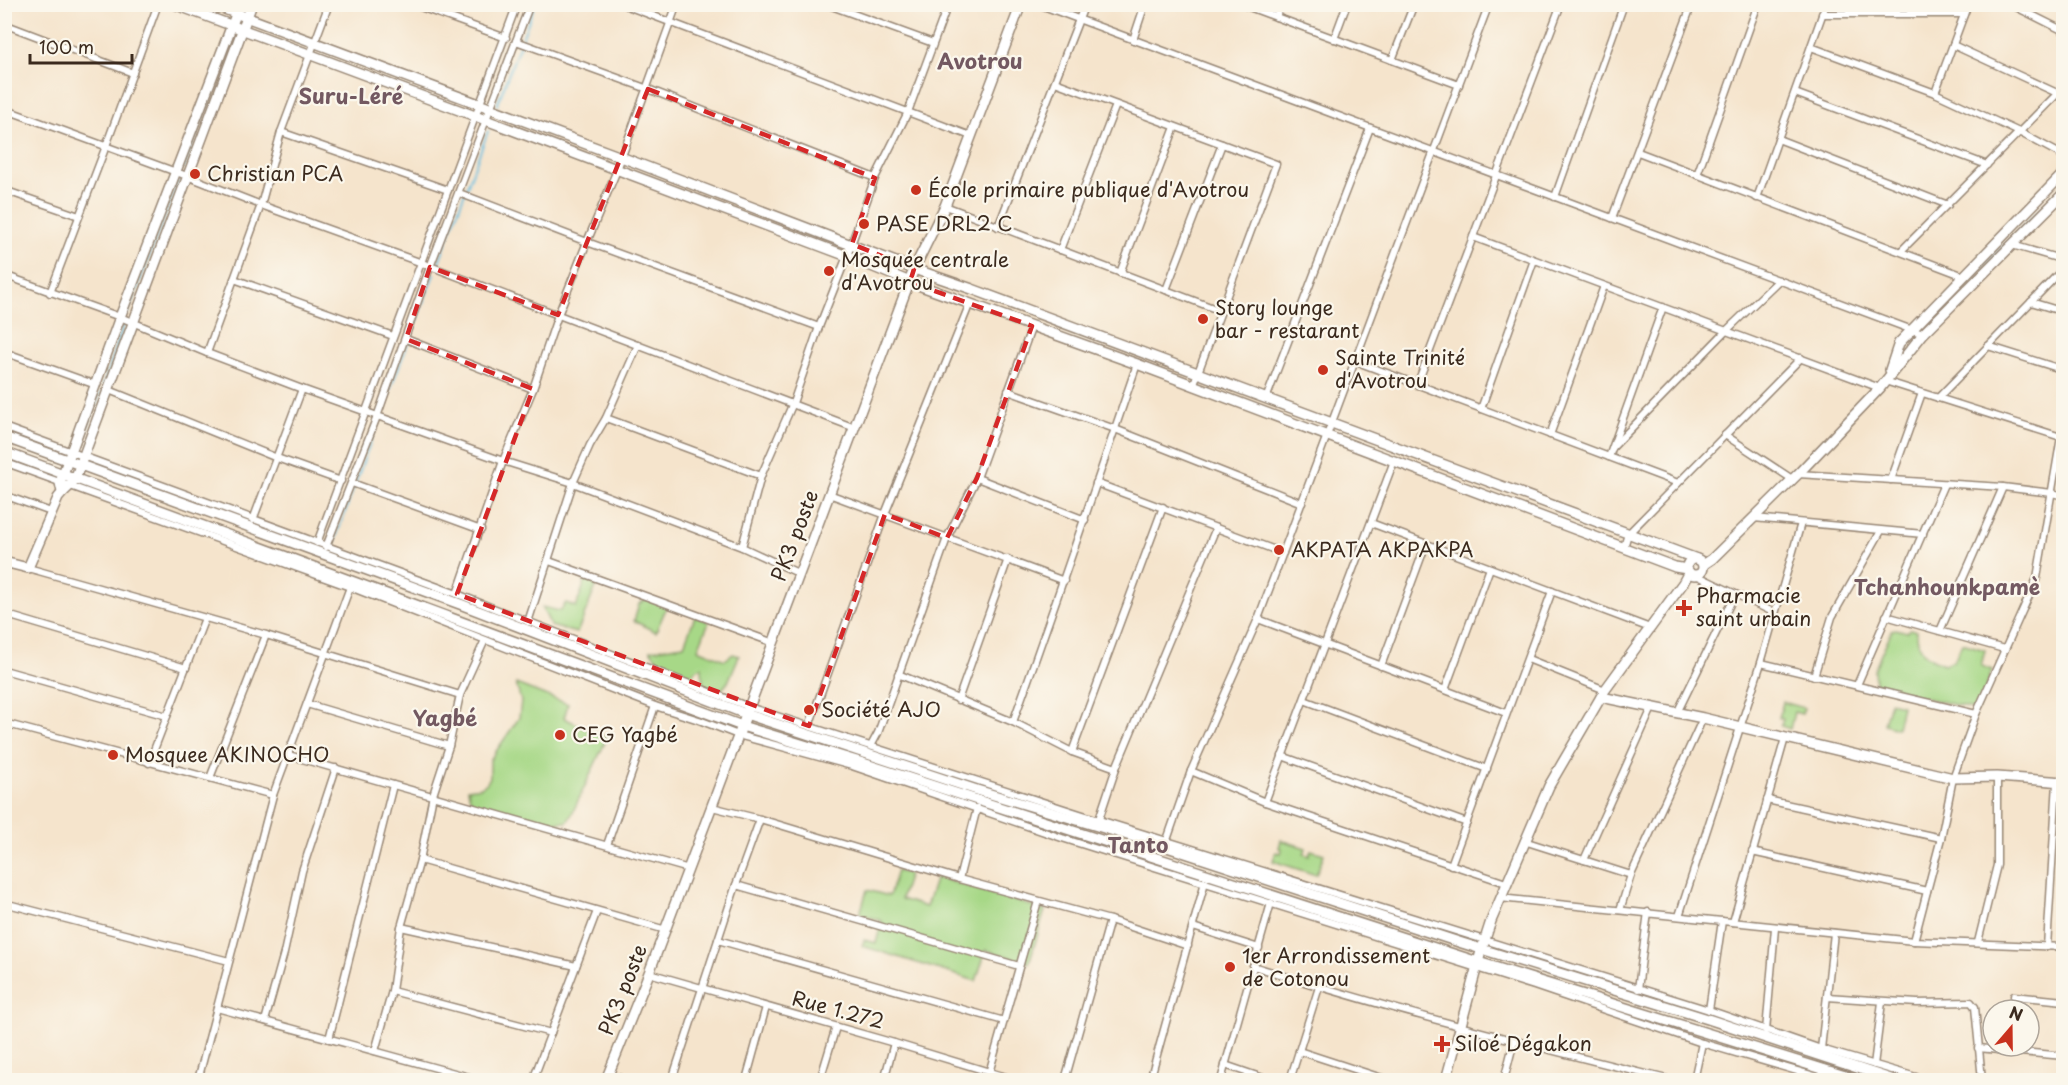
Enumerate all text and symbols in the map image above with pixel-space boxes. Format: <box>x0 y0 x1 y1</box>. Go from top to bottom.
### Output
scale bar <box>30 27 132 65</box>
text: 100 m <box>39 33 94 60</box>
district label: Avotrou <box>937 44 1023 76</box>
district label: Suru-Léré <box>299 79 403 111</box>
place label: Christian PCA <box>207 158 343 188</box>
marker: Christian PCA <box>188 167 202 181</box>
place label: École primaire publique d'Avotrou <box>928 174 1249 204</box>
marker: École primaire publique d'Avotrou <box>909 183 923 197</box>
place label: PASE DRL2 C <box>876 208 1013 238</box>
marker: PASE DRL2 C <box>857 217 871 231</box>
place label: Mosquée centrale d'Avotrou <box>841 244 1009 297</box>
marker: Mosquée centrale d'Avotrou <box>822 264 836 278</box>
place label: Story lounge bar - restarant <box>1215 292 1359 345</box>
marker: Story lounge bar - restarant <box>1196 312 1210 326</box>
place label: Sainte Trinité d'Avotrou <box>1335 342 1465 395</box>
marker: Sainte Trinité d'Avotrou <box>1316 363 1330 377</box>
street label: PK3 poste <box>763 485 825 586</box>
place label: AKPATA AKPAKPA <box>1291 534 1474 564</box>
marker: AKPATA AKPAKPA <box>1272 543 1286 557</box>
district label: Tchanhounkpamè <box>1854 570 2040 602</box>
place label: Pharmacie saint urbain <box>1696 580 1811 633</box>
marker: Pharmacie saint urbain <box>1677 601 1691 615</box>
place label: Société AJO <box>821 694 941 724</box>
district label: Yagbé <box>413 701 477 733</box>
marker: Société AJO <box>802 703 816 717</box>
place label: CEG Yagbé <box>572 719 678 749</box>
marker: CEG Yagbé <box>553 728 567 742</box>
place label: Mosquee AKINOCHO <box>125 739 329 769</box>
marker: Mosquee AKINOCHO <box>106 748 120 762</box>
district label: Tanto <box>1108 828 1168 860</box>
street label: PK3 poste <box>590 939 654 1040</box>
place label: 1er Arrondissement de Cotonou <box>1242 940 1430 993</box>
marker: 1er Arrondissement de Cotonou <box>1223 960 1237 974</box>
street label: Rue 1.272 <box>789 982 888 1036</box>
north arrow <box>1981 998 2041 1058</box>
text: N <box>2006 1000 2027 1026</box>
place label: Siloé Dégakon <box>1454 1028 1592 1058</box>
marker: Siloé Dégakon <box>1435 1037 1449 1051</box>

